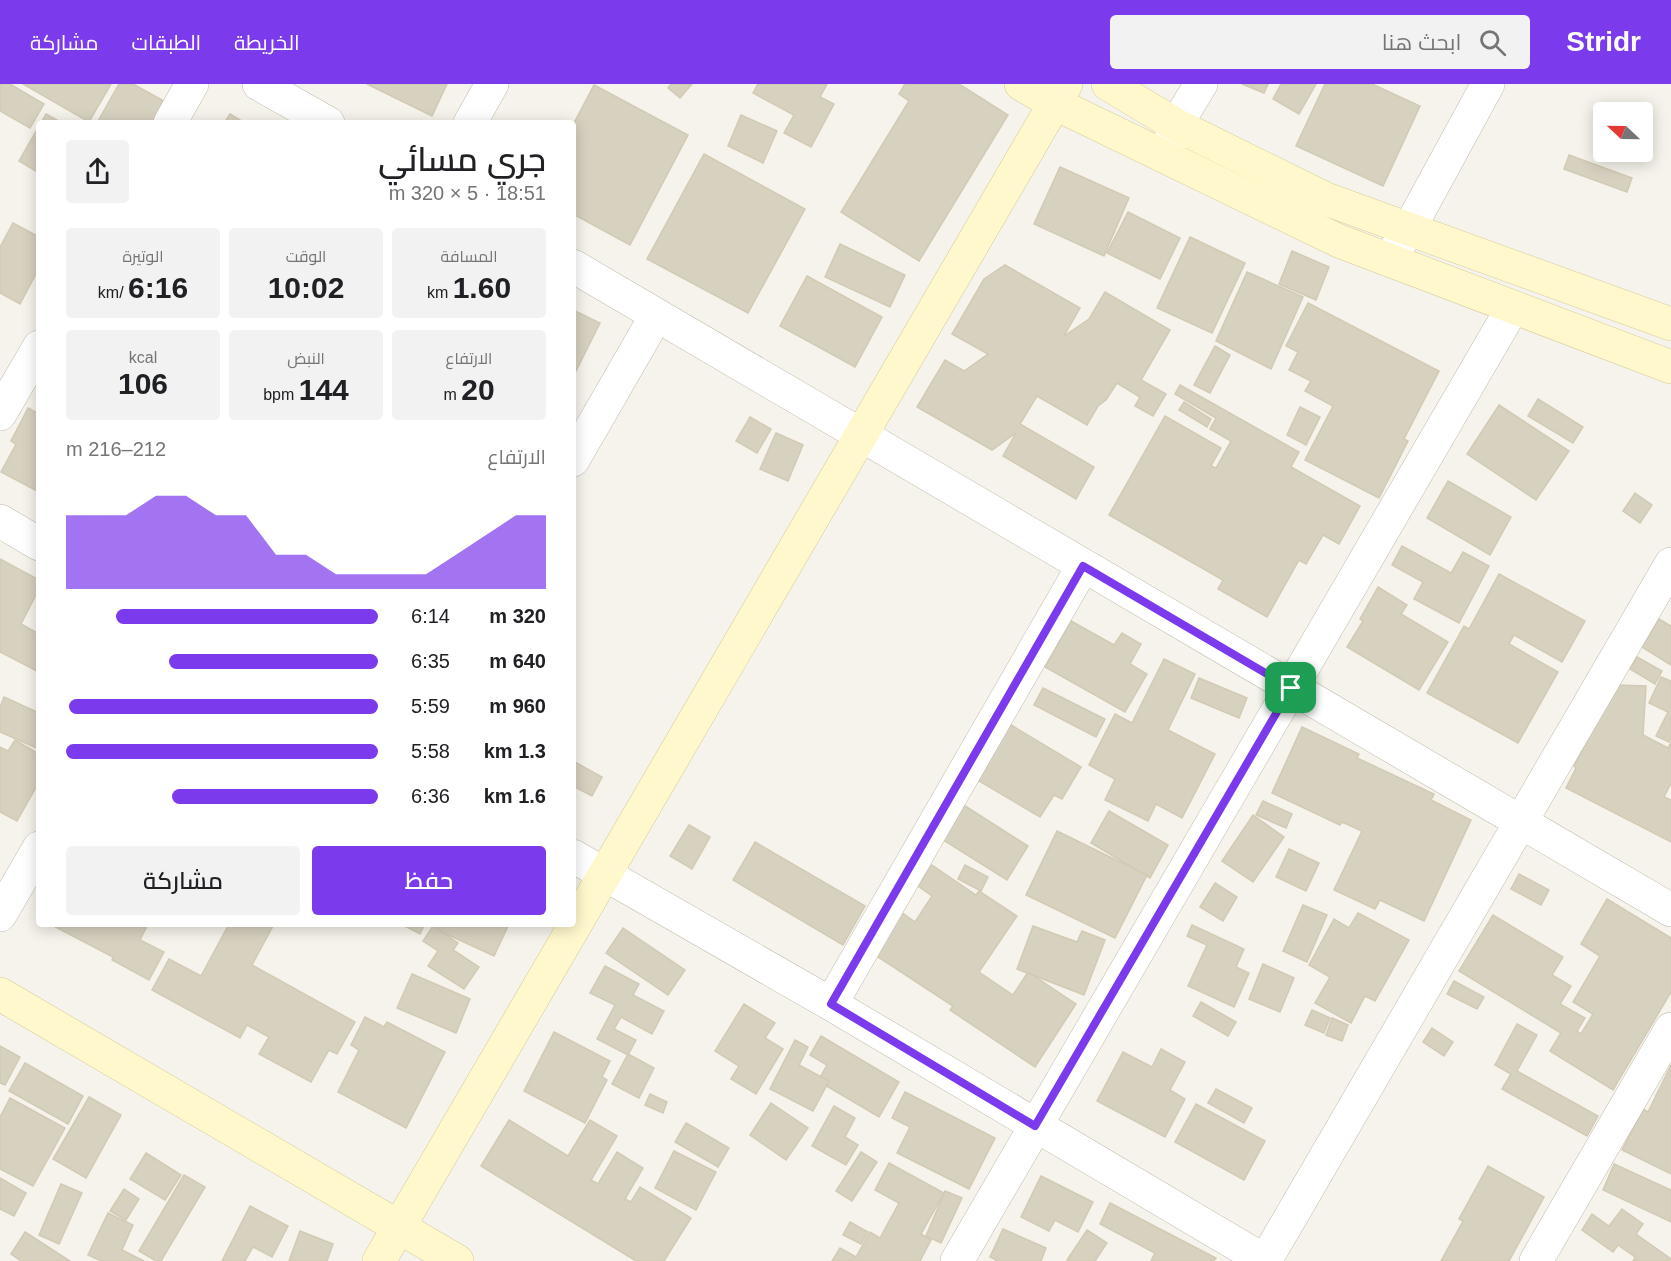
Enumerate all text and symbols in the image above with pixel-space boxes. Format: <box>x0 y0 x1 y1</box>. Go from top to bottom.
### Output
search box <box>1110 15 1530 69</box>
icon: search <box>1476 26 1509 59</box>
text: Stridr <box>1566 26 1641 57</box>
text: ابحث هنا <box>1382 30 1461 55</box>
text: مشاركة <box>30 31 99 54</box>
text: الطبقات <box>132 31 201 54</box>
text: الخريطة <box>234 31 300 54</box>
north arrow <box>1593 102 1653 162</box>
map controls <box>1593 102 1653 162</box>
button: share <box>66 140 129 203</box>
text: جري مسائي <box>378 141 546 178</box>
text: 18:51 · 5 × 320 m <box>389 182 546 204</box>
text: الوتيرة <box>122 248 164 265</box>
text: الوقت <box>286 248 326 265</box>
text: المسافة <box>441 248 497 265</box>
text: 6:16 <box>128 271 188 304</box>
text: 10:02 <box>268 271 344 304</box>
text: 1.60 <box>453 271 511 304</box>
text: /km <box>98 284 128 301</box>
text: km <box>427 284 453 301</box>
text: kcal <box>129 349 157 366</box>
text: النبض <box>287 350 325 367</box>
text: الارتفاع <box>446 350 492 367</box>
text: 106 <box>118 367 168 400</box>
text: 144 <box>299 373 349 406</box>
text: 20 <box>461 373 495 406</box>
text: bpm <box>263 386 299 403</box>
text: m <box>443 386 461 403</box>
text: 212–216 m <box>66 438 166 460</box>
text: الارتفاع <box>487 446 546 468</box>
text: 6:14 <box>411 605 450 627</box>
text: 320 m <box>489 605 546 627</box>
text: 6:35 <box>411 650 450 672</box>
text: 640 m <box>489 650 546 672</box>
pin <box>1265 662 1316 713</box>
icon: arrive <box>1274 671 1307 704</box>
text: 5:59 <box>411 695 450 717</box>
text: 960 m <box>489 695 546 717</box>
text: 5:58 <box>411 740 450 762</box>
text: 1.3 km <box>484 740 546 762</box>
text: 6:36 <box>411 785 450 807</box>
text: 1.6 km <box>484 785 546 807</box>
button: مشاركة <box>66 846 300 915</box>
button: حفظ <box>312 846 546 915</box>

